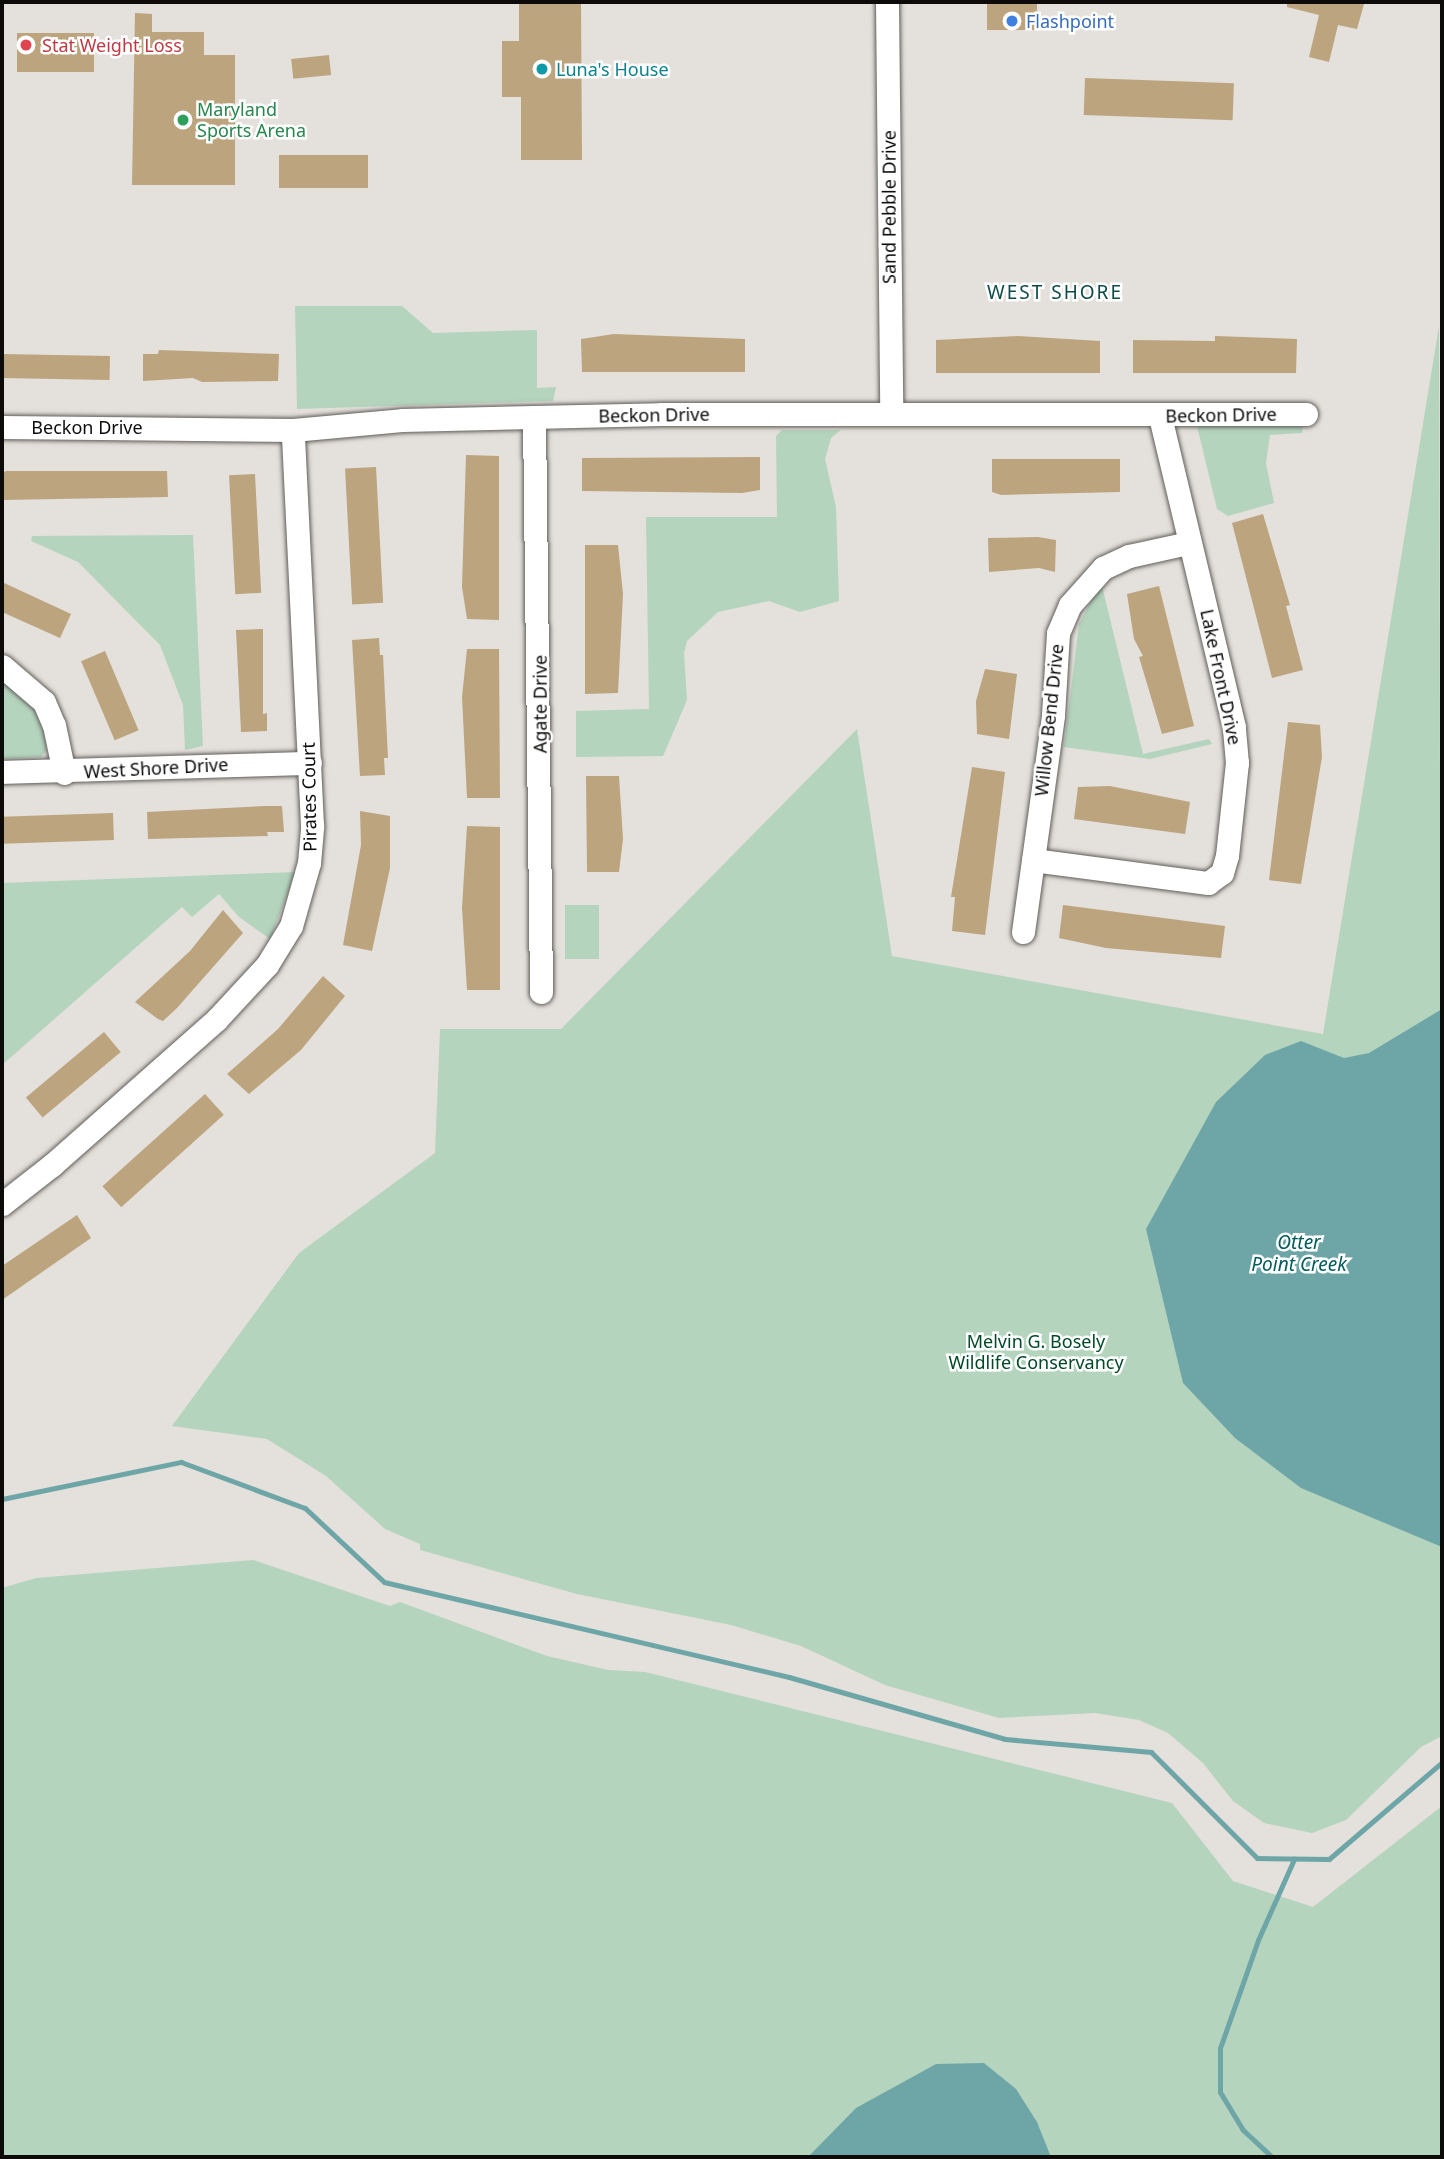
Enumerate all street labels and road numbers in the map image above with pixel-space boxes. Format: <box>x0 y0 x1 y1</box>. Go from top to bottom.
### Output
street label: Sand Pebble Drive <box>878 130 900 284</box>
street label: Beckon Drive <box>598 403 710 427</box>
street label: Beckon Drive <box>1165 403 1277 427</box>
street label: Beckon Drive <box>31 416 143 438</box>
street label: Lake Front Drive <box>1196 607 1246 747</box>
street label: Willow Bend Drive <box>1030 643 1068 797</box>
street label: Agate Drive <box>529 655 551 753</box>
street label: Pirates Court <box>297 742 321 852</box>
street label: West Shore Drive <box>83 753 229 783</box>

